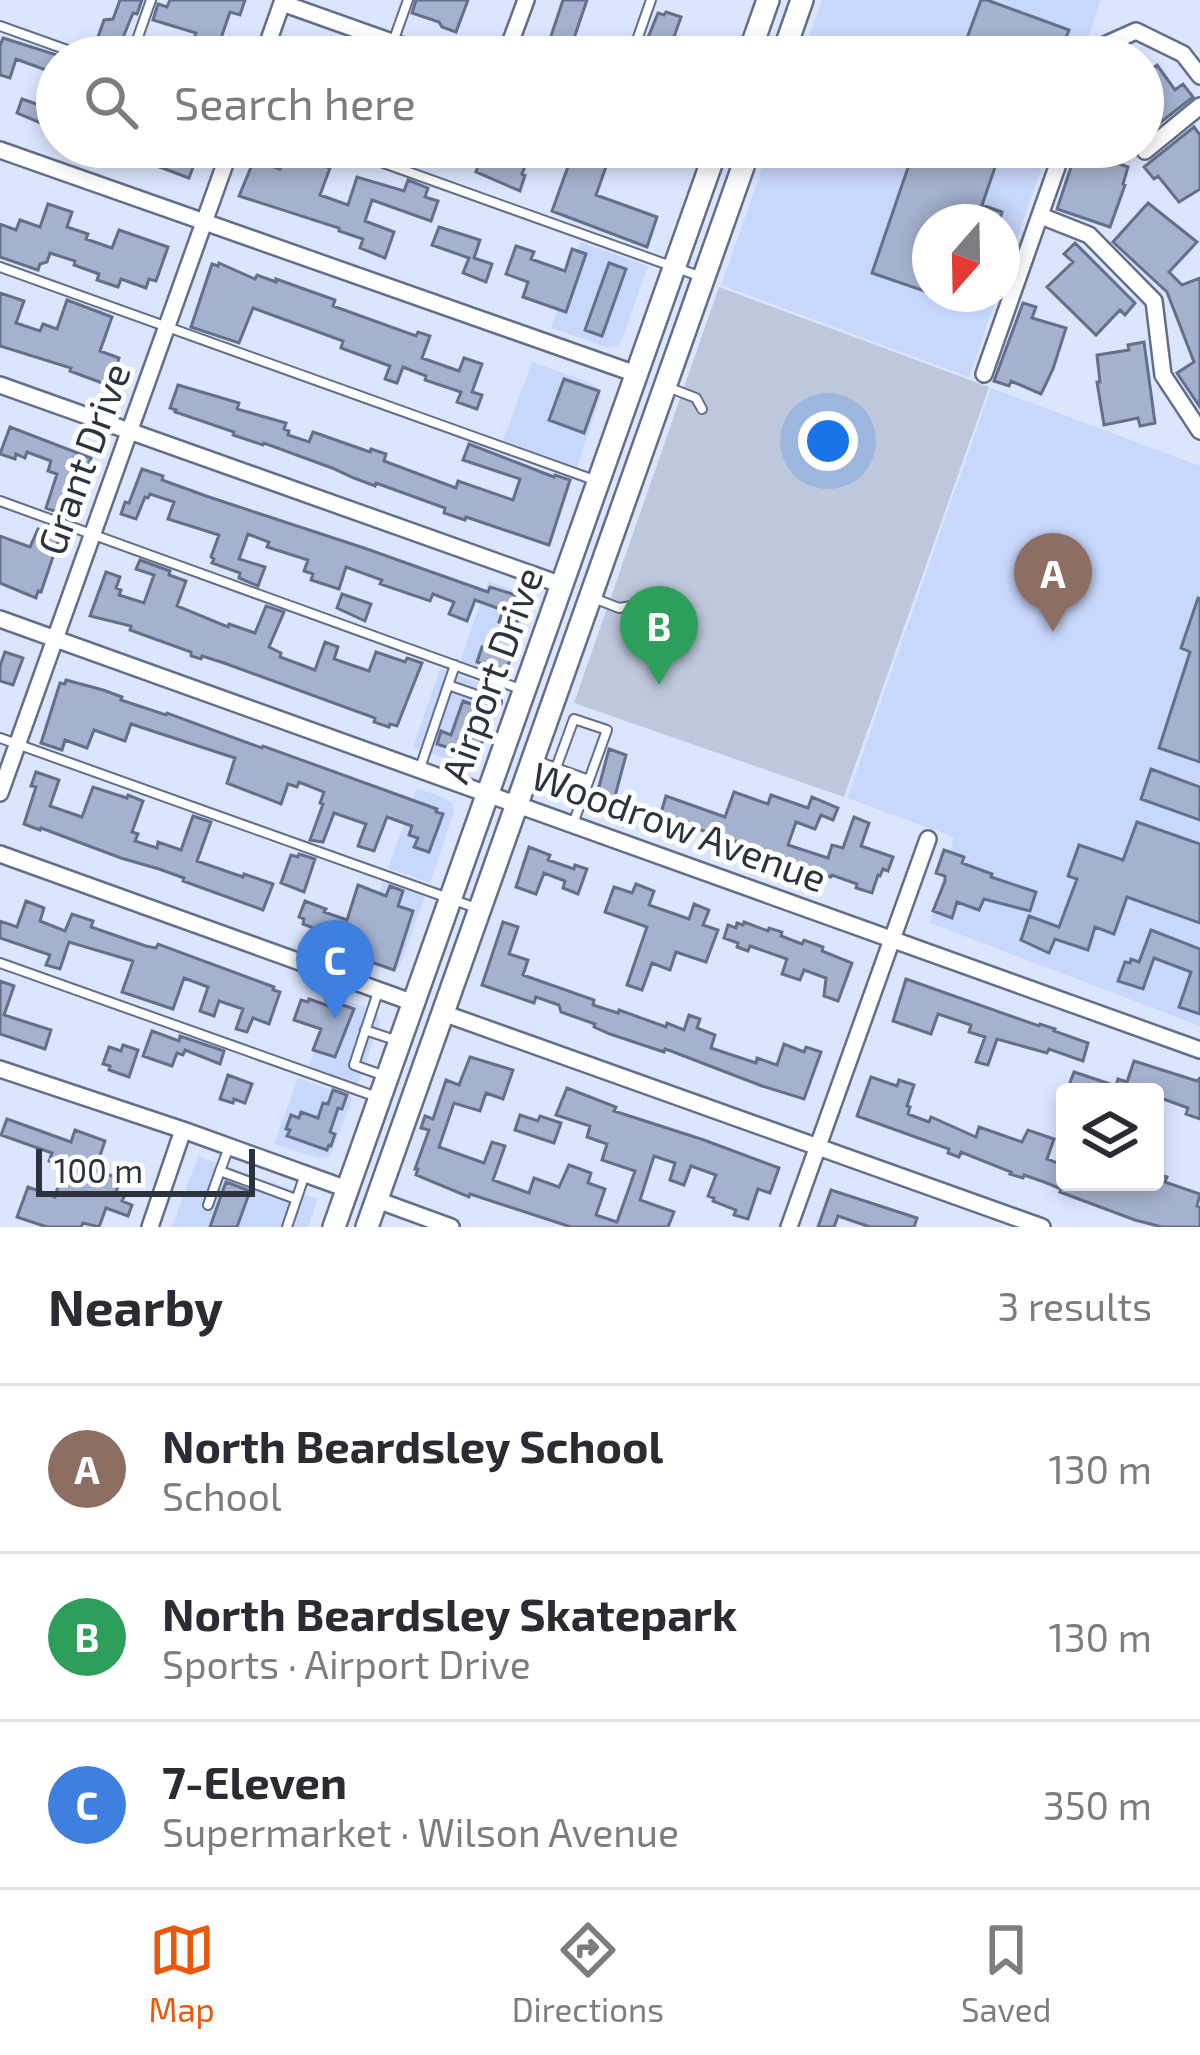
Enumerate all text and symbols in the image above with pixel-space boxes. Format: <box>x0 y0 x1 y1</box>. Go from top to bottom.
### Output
search box <box>36 36 1164 168</box>
icon: search <box>78 69 144 135</box>
text: Search here <box>174 75 416 129</box>
north arrow <box>912 204 1020 312</box>
street label: Grant Drive <box>26 356 139 561</box>
your location <box>798 411 858 471</box>
pin: A <box>1014 533 1092 632</box>
street label: Airport Drive <box>430 560 551 789</box>
pin: B <box>620 586 698 685</box>
street label: Woodrow Avenue <box>526 751 833 901</box>
pin: C <box>296 920 374 1019</box>
map controls <box>1056 1083 1164 1191</box>
button: layers <box>1056 1083 1164 1191</box>
scale bar <box>36 1143 255 1196</box>
text: 100 m <box>54 1150 143 1190</box>
text: Nearby <box>48 1275 223 1336</box>
text: 3 results <box>998 1282 1152 1329</box>
text: North Beardsley School <box>162 1418 663 1472</box>
text: A <box>74 1445 100 1492</box>
text: 130 m <box>1048 1445 1152 1492</box>
text: School <box>162 1472 282 1519</box>
text: North Beardsley Skatepark <box>162 1586 737 1640</box>
text: B <box>75 1613 99 1660</box>
text: 130 m <box>1048 1613 1152 1660</box>
text: Sports · Airport Drive <box>162 1640 531 1687</box>
text: 7-Eleven <box>162 1754 347 1808</box>
text: C <box>76 1781 98 1828</box>
text: 350 m <box>1043 1781 1152 1828</box>
text: Supermarket · Wilson Avenue <box>162 1808 679 1855</box>
tab: Map <box>149 1917 215 2029</box>
tab: Directions <box>512 1917 664 2029</box>
tab: Saved <box>961 1917 1051 2029</box>

